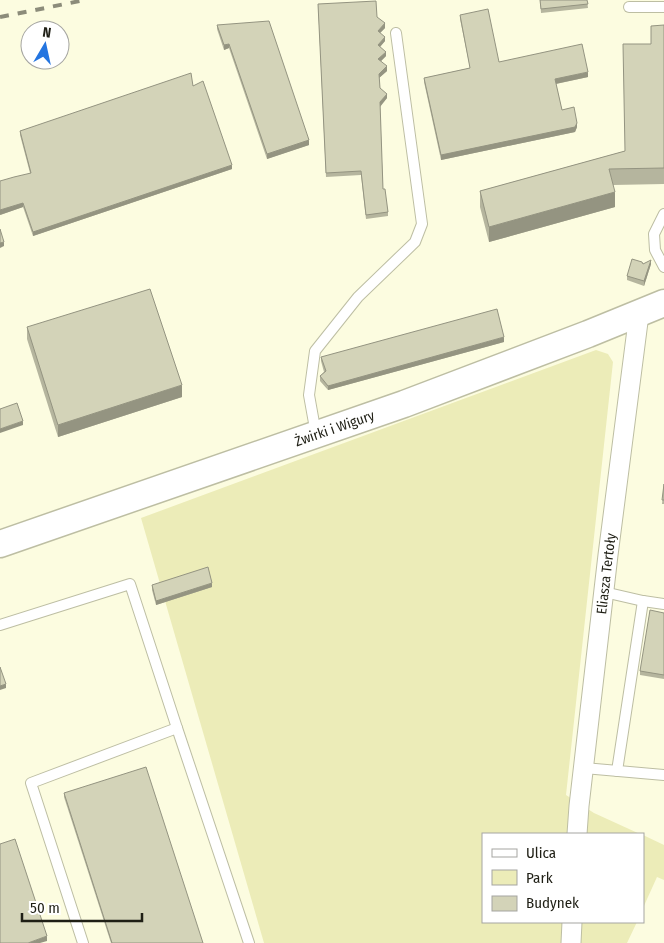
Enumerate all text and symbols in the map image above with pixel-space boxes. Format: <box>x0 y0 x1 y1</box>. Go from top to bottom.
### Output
north arrow <box>20 20 70 70</box>
text: N <box>41 24 52 42</box>
street label: Żwirki i Wigury <box>293 407 377 450</box>
street label: Eliasza Tertoły <box>593 531 620 615</box>
legend <box>482 833 644 923</box>
text: Ulica <box>526 844 556 862</box>
text: Park <box>526 869 553 887</box>
scale bar <box>22 890 142 922</box>
text: Budynek <box>526 894 579 912</box>
text: 50 m <box>30 899 60 917</box>

